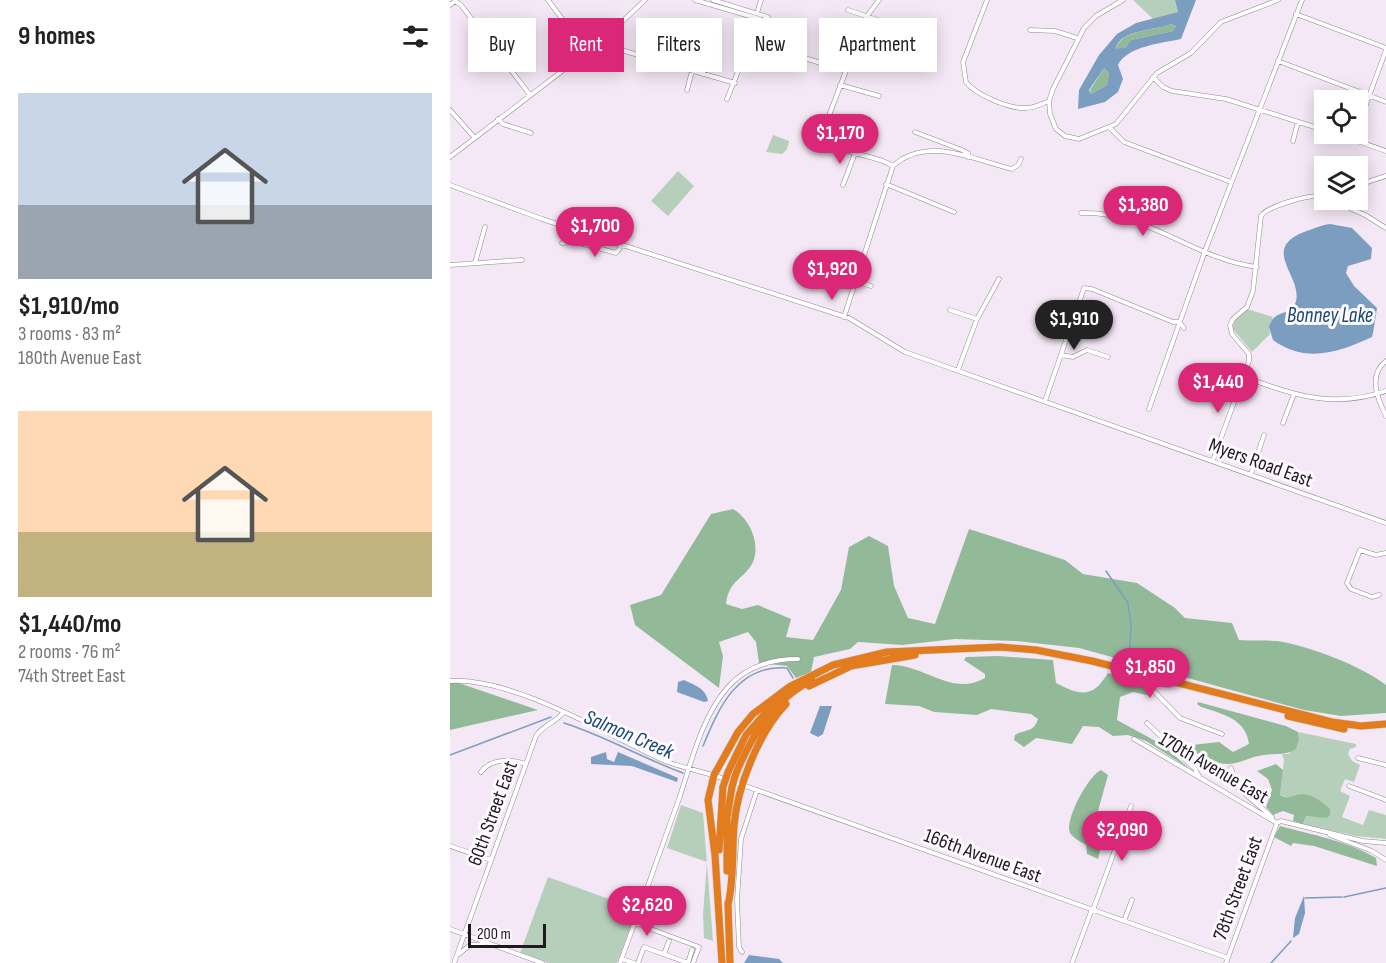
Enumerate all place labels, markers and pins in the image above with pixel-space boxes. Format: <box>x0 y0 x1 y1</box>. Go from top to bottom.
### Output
pin: $1,170 <box>791 114 889 165</box>
pin: $1,380 <box>1094 186 1192 237</box>
pin: $1,700 <box>546 207 644 258</box>
pin: $1,920 <box>783 250 881 301</box>
pin: $1,910 <box>1025 300 1123 351</box>
pin: $1,440 <box>1169 363 1267 414</box>
pin: $1,850 <box>1101 648 1199 699</box>
pin: $2,090 <box>1073 811 1171 862</box>
pin: $2,620 <box>598 886 696 937</box>

